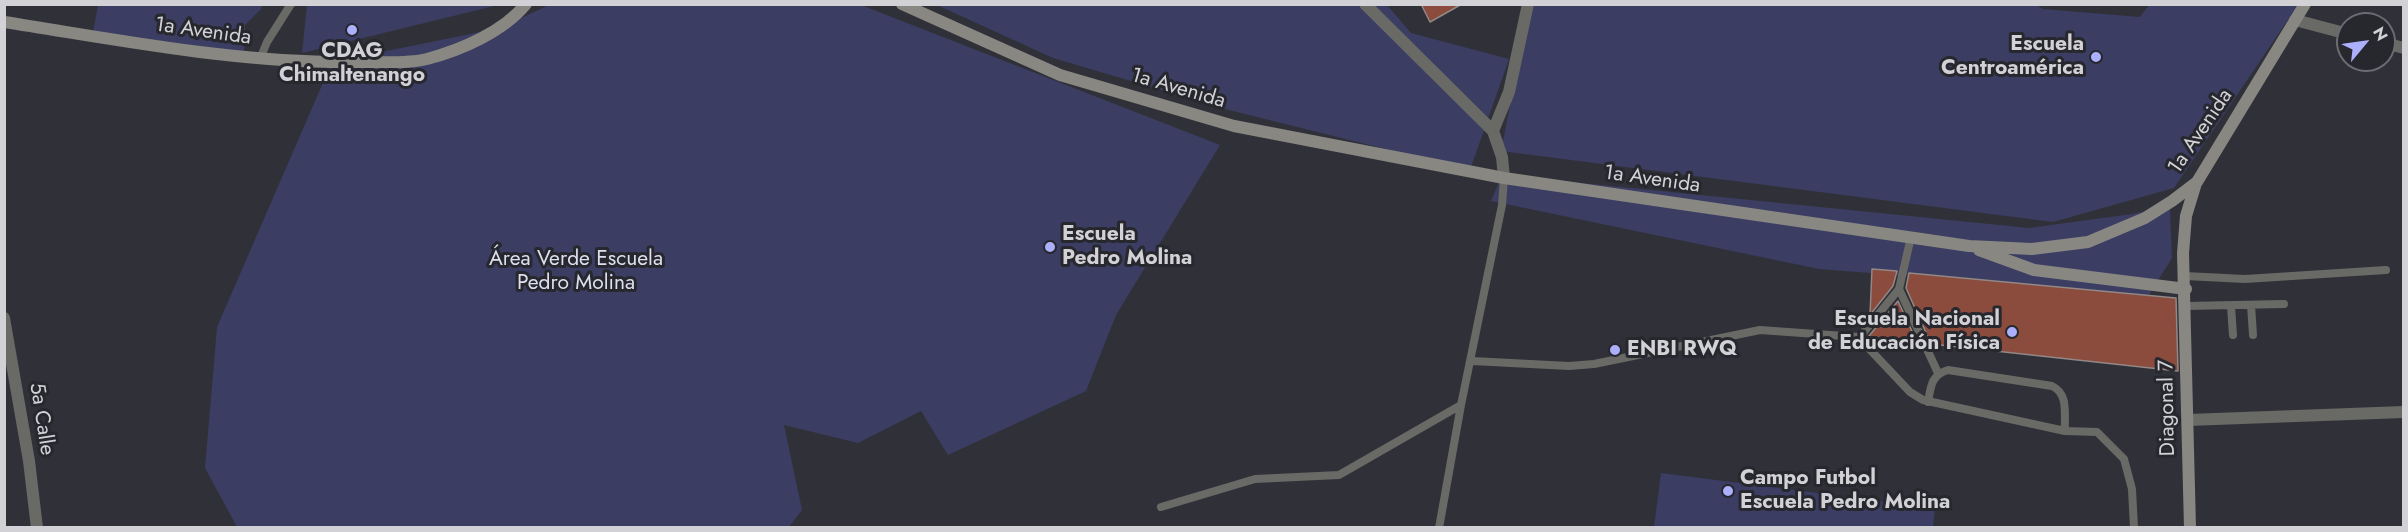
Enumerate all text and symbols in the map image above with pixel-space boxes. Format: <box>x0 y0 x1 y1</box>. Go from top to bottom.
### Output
north arrow <box>2336 12 2396 72</box>
street label: 1a Avenida <box>153 13 253 51</box>
marker: CDAG Chimaltenango <box>345 23 359 37</box>
text: N <box>2367 23 2394 45</box>
place label: Escuela Centroamérica <box>1941 32 2084 82</box>
place label: CDAG Chimaltenango <box>279 39 425 89</box>
marker: Escuela Centroamérica <box>2089 50 2103 64</box>
street label: 1a Avenida <box>1128 64 1228 114</box>
street label: 1a Avenida <box>2163 85 2239 179</box>
street label: 1a Avenida <box>1602 161 1702 199</box>
place label: Escuela Pedro Molina <box>1062 222 1192 272</box>
marker: Escuela Pedro Molina <box>1043 240 1057 254</box>
park label: Área Verde Escuela Pedro Molina <box>489 247 663 297</box>
place label: Escuela Nacional de Educación Física <box>1808 307 2000 357</box>
marker: Escuela Nacional de Educación Física <box>2005 325 2019 339</box>
place label: ENBI RWQ <box>1627 337 1737 363</box>
marker: ENBI RWQ <box>1608 343 1622 357</box>
street label: Diagonal 7 <box>2155 360 2181 456</box>
street label: 5a Calle <box>23 381 59 457</box>
place label: Campo Futbol Escuela Pedro Molina <box>1740 466 1950 516</box>
marker: Campo Futbol Escuela Pedro Molina <box>1721 484 1735 498</box>

